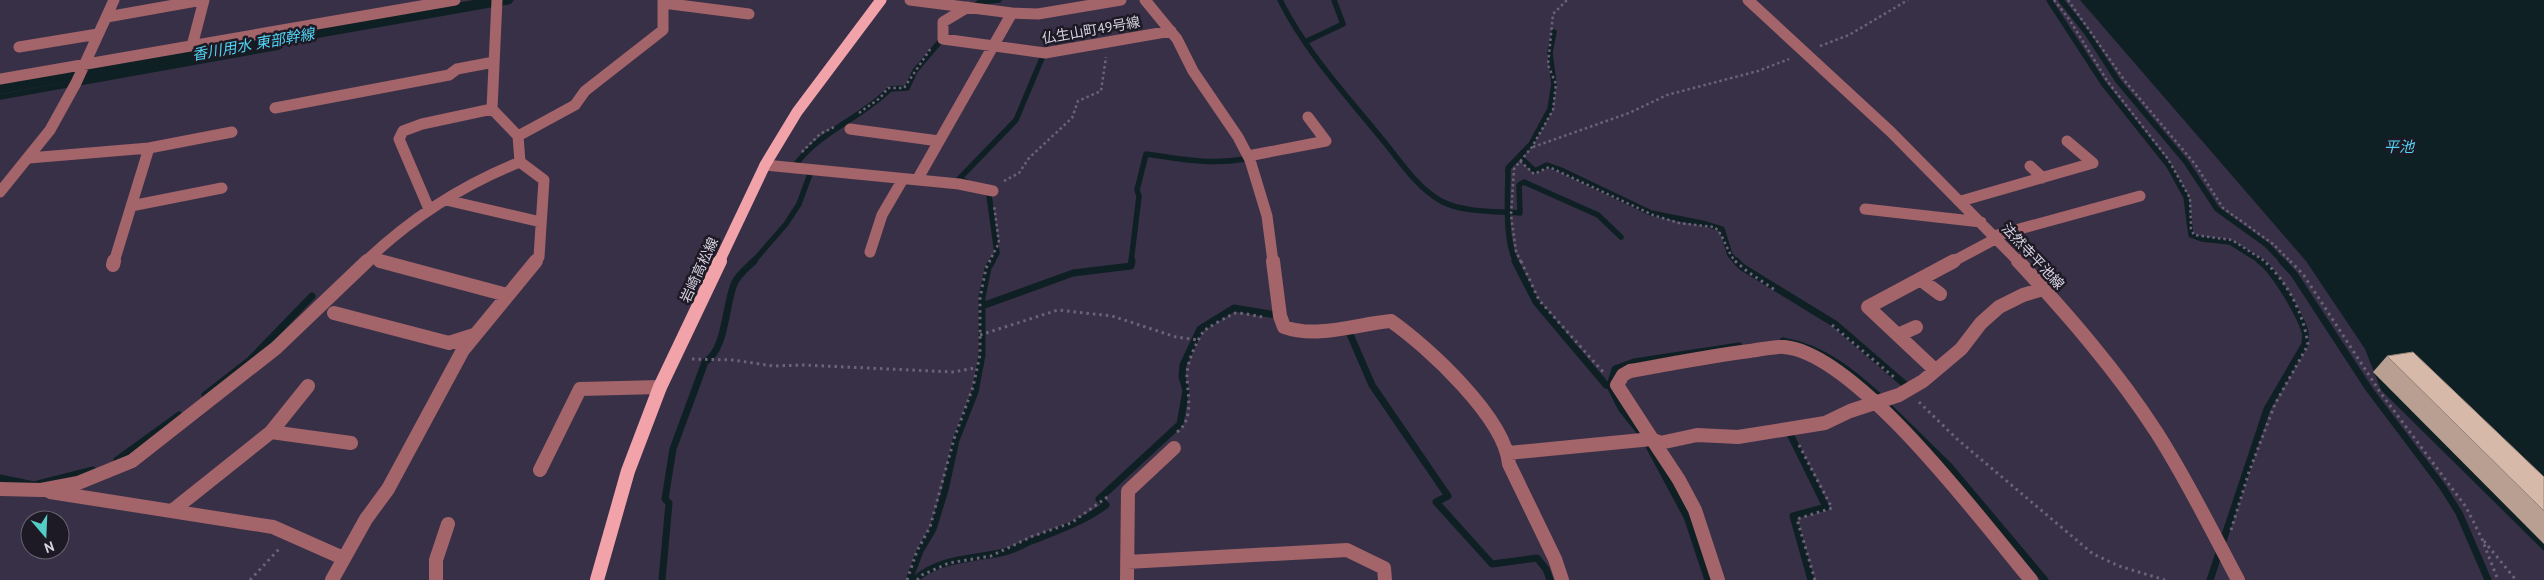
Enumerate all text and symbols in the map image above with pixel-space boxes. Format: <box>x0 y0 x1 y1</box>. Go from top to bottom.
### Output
street label: 仏生山町49号線 <box>1041 13 1141 47</box>
water label: 香川用水 東部幹線 <box>190 24 318 64</box>
water label: 平池 <box>2384 137 2416 156</box>
street label: 法然寺平池線 <box>1998 219 2068 293</box>
street label: 岩崎高松線 <box>676 234 722 306</box>
north arrow <box>20 510 70 560</box>
text: N <box>42 537 57 557</box>

